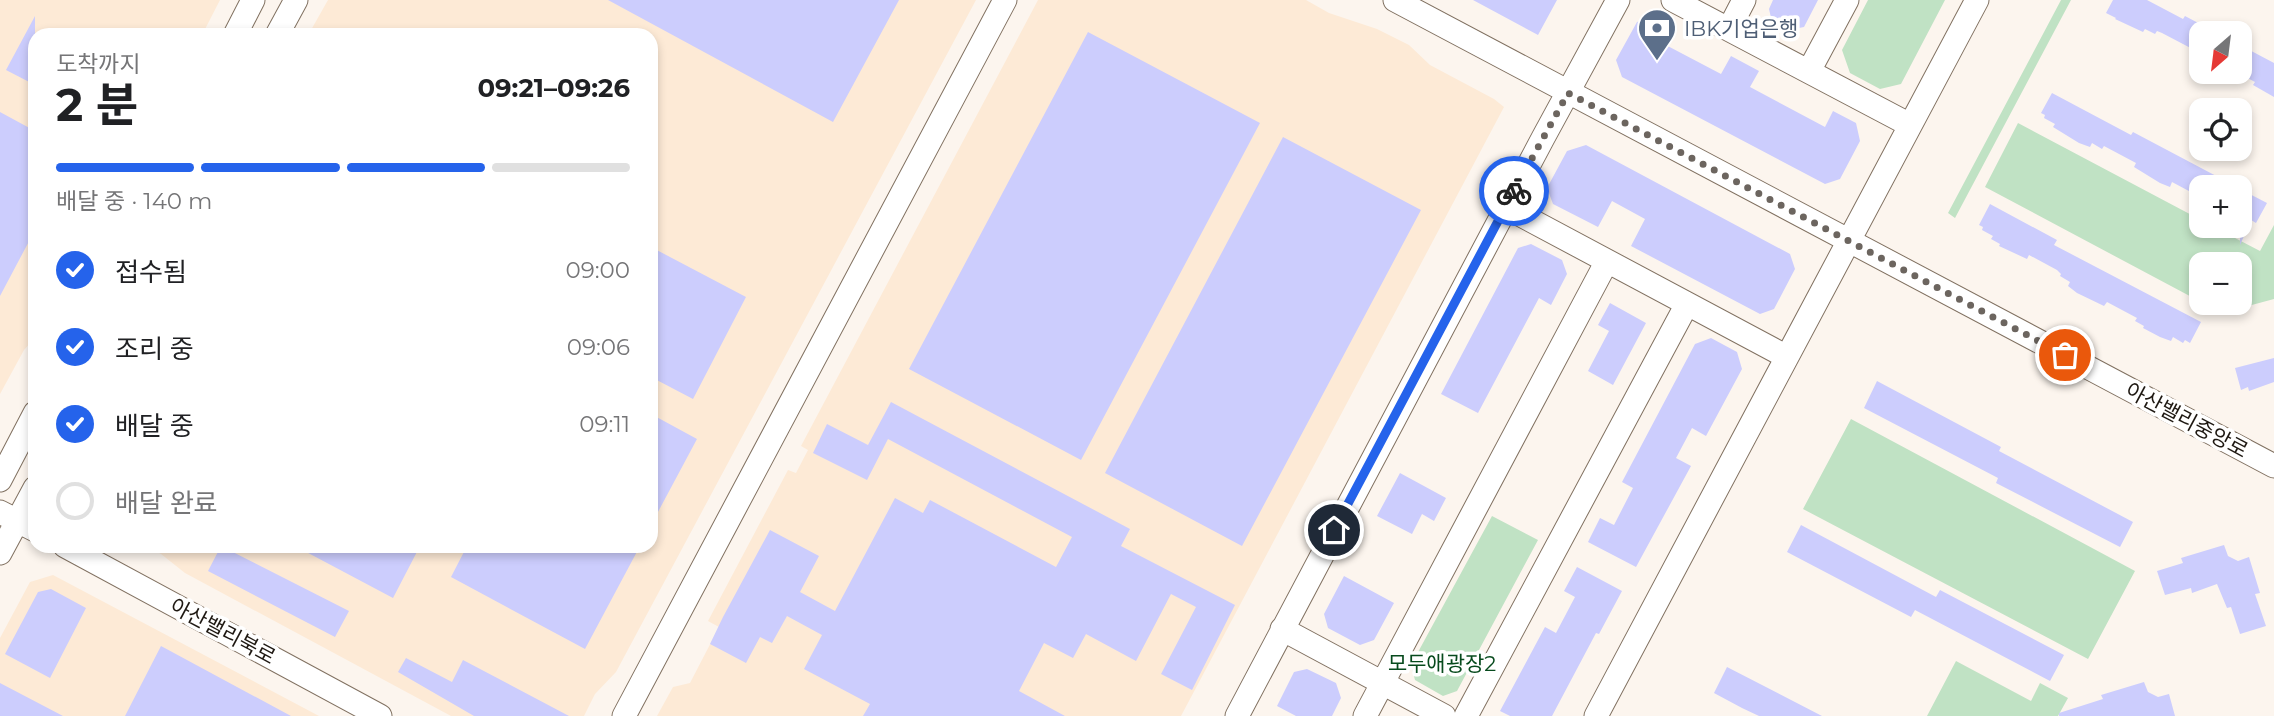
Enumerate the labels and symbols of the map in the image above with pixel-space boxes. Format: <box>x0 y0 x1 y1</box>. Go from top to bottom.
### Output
bank icon: IBK기업은행 <box>1636 7 1678 62</box>
place label: IBK기업은행 <box>1684 16 1798 41</box>
north arrow <box>2189 21 2252 84</box>
courier <box>1479 156 1549 226</box>
pin <box>2035 325 2095 385</box>
street label: 아산밸리중앙로 <box>2121 377 2253 463</box>
pin <box>1304 500 1364 560</box>
street label: 아산밸리북로 <box>166 593 280 669</box>
park label: 모두애광장2 <box>1388 651 1496 676</box>

